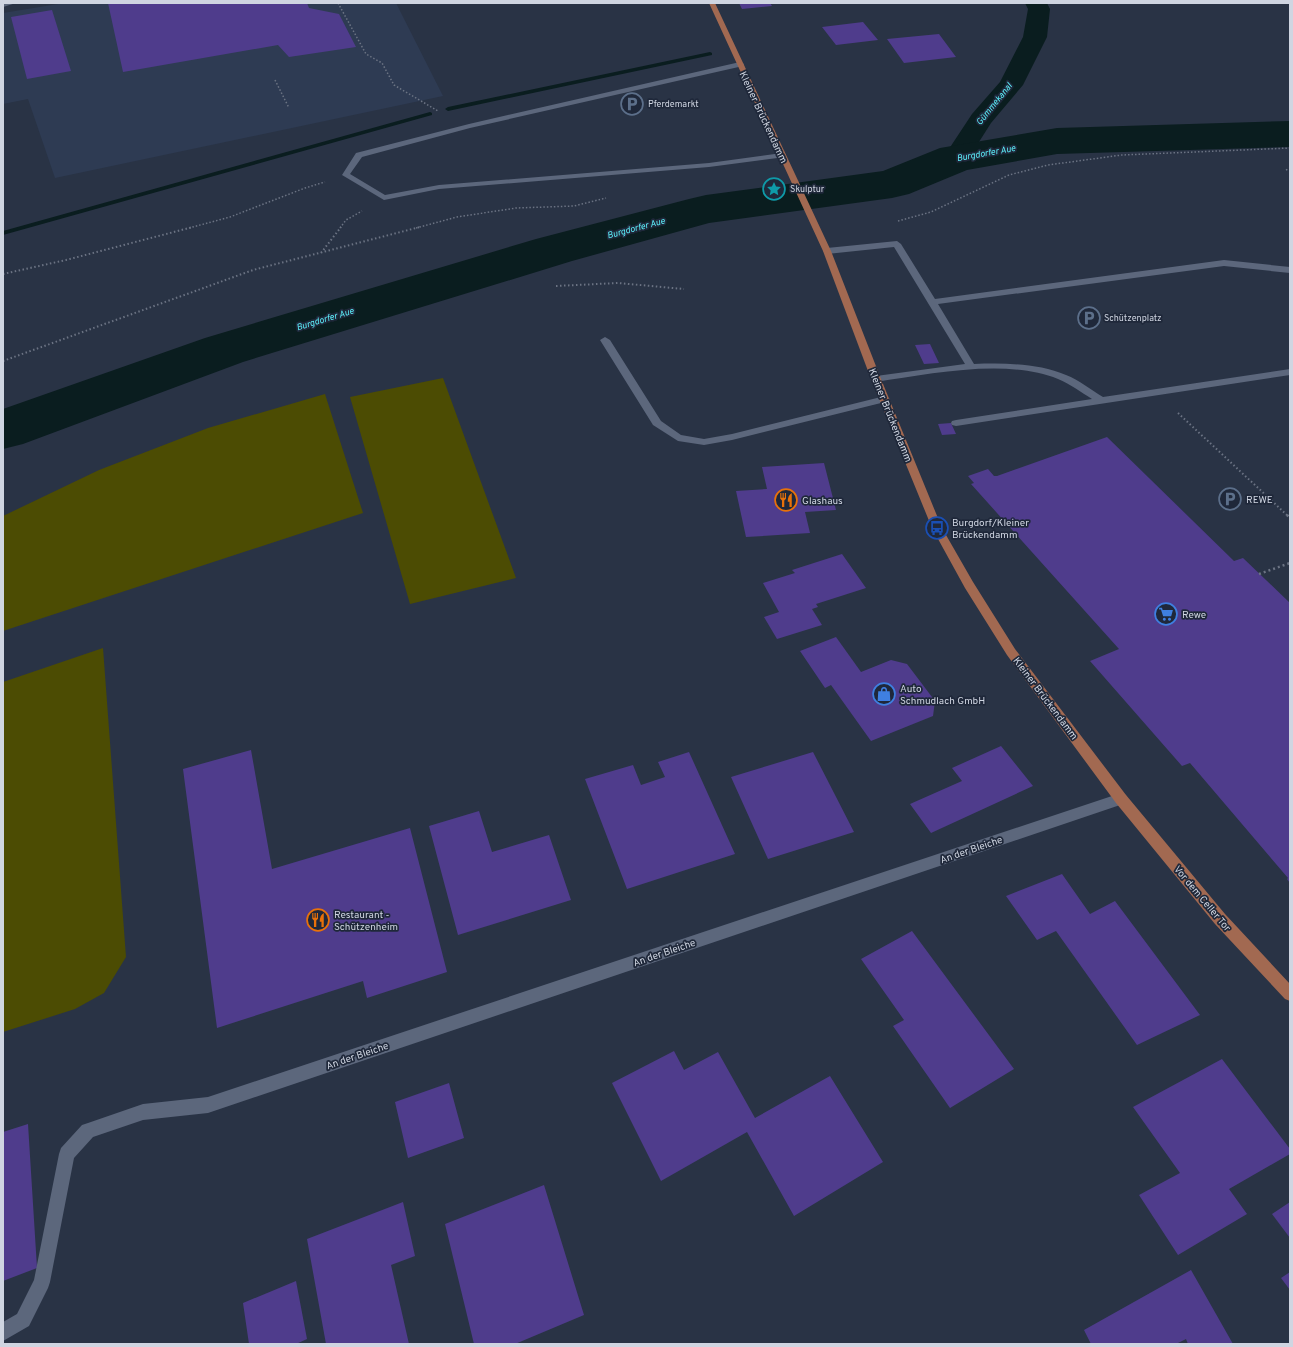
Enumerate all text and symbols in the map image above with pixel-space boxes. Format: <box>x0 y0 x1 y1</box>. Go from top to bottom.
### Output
street label: Kleiner Brückendamm <box>736 70 790 166</box>
water label: Gümmekanal <box>974 80 1015 128</box>
parking icon: Pferdemarkt <box>619 91 645 117</box>
place label: Pferdemarkt <box>648 99 699 110</box>
water label: Burgdorfer Aue <box>956 143 1017 164</box>
place icon: Skulptur <box>761 176 787 202</box>
place label: Skulptur <box>790 184 825 195</box>
water label: Burgdorfer Aue <box>606 215 667 242</box>
water label: Burgdorfer Aue <box>295 305 356 333</box>
parking icon: Schützenplatz <box>1076 305 1102 331</box>
place label: Schützenplatz <box>1104 313 1162 324</box>
street label: Kleiner Brückendamm <box>865 367 914 464</box>
parking icon: REWE <box>1217 486 1243 512</box>
restaurant icon: Glashaus <box>773 487 799 513</box>
place label: REWE <box>1246 494 1273 507</box>
place label: Glashaus <box>802 495 843 508</box>
bus stop icon: Burgdorf/Kleiner Brückendamm <box>924 515 950 541</box>
place label: Burgdorf/Kleiner Brückendamm <box>952 517 1029 542</box>
supermarket icon: Rewe <box>1153 601 1179 627</box>
place label: Rewe <box>1182 609 1206 622</box>
street label: Kleiner Brückendamm <box>1009 655 1080 743</box>
shop icon: Auto Schmudlach GmbH <box>871 681 897 707</box>
place label: Auto Schmudlach GmbH <box>900 683 985 708</box>
street label: An der Bleiche <box>938 834 1005 867</box>
street label: Vor dem Celler Tor <box>1170 863 1233 935</box>
restaurant icon: Restaurant - Schützenheim <box>305 907 331 933</box>
place label: Restaurant - Schützenheim <box>334 909 398 934</box>
street label: An der Bleiche <box>631 937 698 970</box>
street label: An der Bleiche <box>324 1040 391 1073</box>

